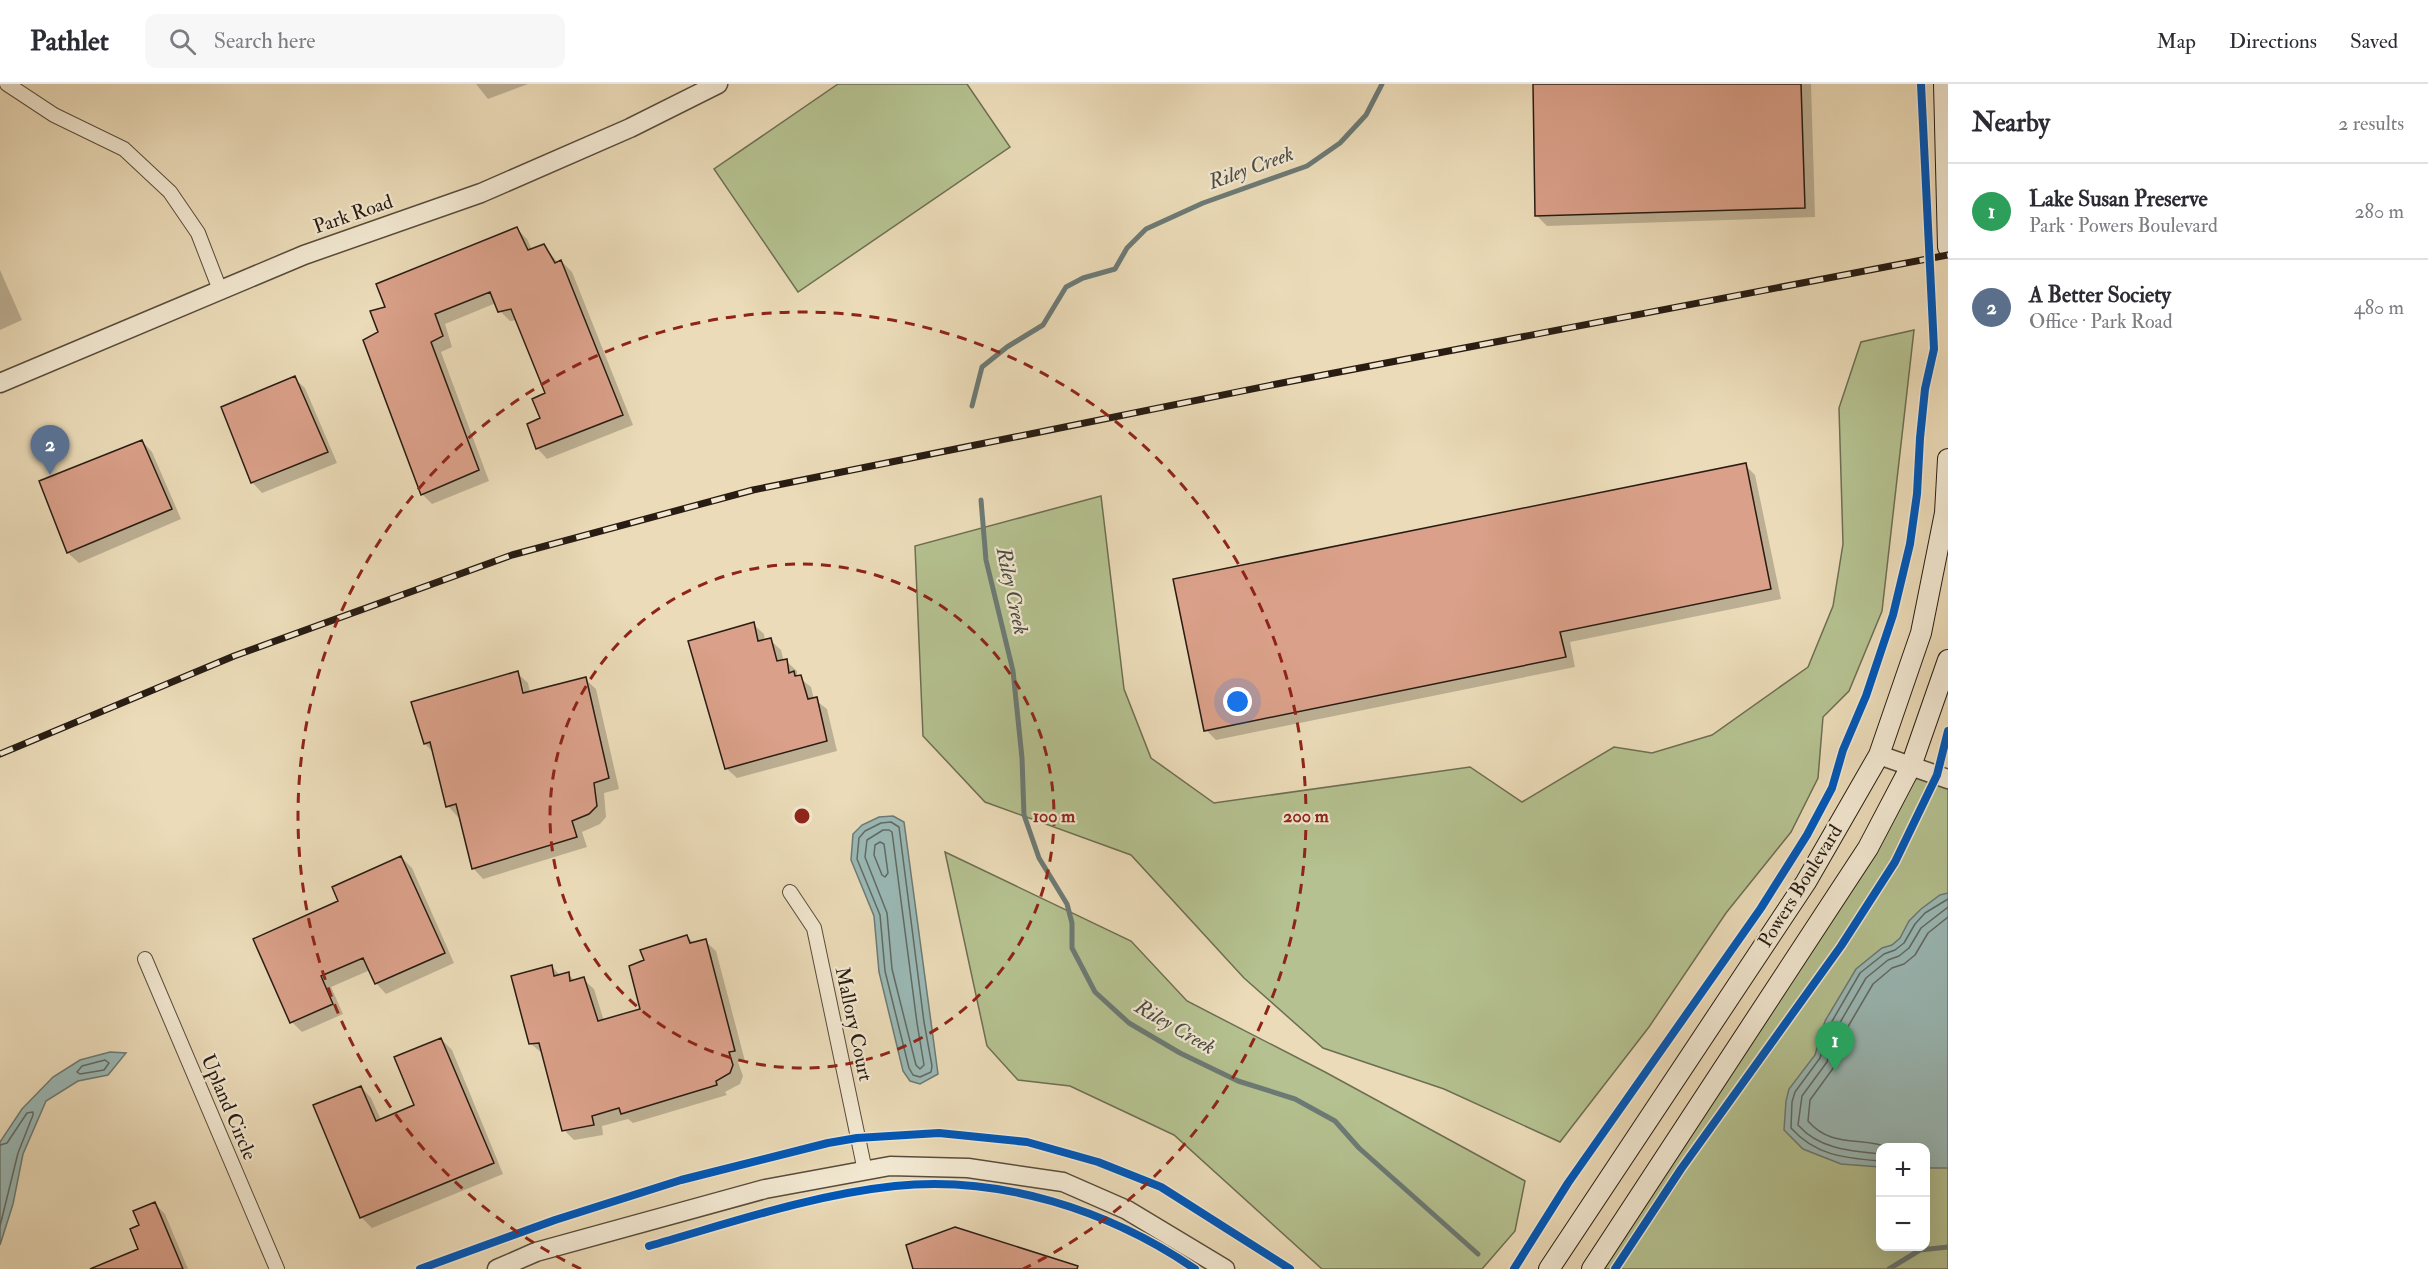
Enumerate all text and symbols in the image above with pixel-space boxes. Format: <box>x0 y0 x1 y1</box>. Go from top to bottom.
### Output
search box <box>145 14 565 68</box>
text: Pathlet <box>30 24 109 59</box>
icon: search <box>166 25 199 58</box>
text: Search here <box>214 27 316 55</box>
text: Map <box>2156 28 2196 55</box>
text: Directions <box>2229 28 2317 55</box>
text: Saved <box>2350 28 2398 55</box>
text: Nearby <box>1972 107 2050 139</box>
text: 2 results <box>2338 111 2404 136</box>
water label: Riley Creek <box>1204 140 1297 196</box>
text: Lake Susan Preserve <box>2029 185 2208 213</box>
street label: Park Road <box>310 189 396 239</box>
text: 1 <box>1988 199 1995 224</box>
text: 280 m <box>2354 199 2404 224</box>
text: Park · Powers Boulevard <box>2029 213 2218 238</box>
text: A Better Society <box>2029 281 2171 309</box>
text: 2 <box>1986 295 1997 320</box>
text: 480 m <box>2354 295 2404 320</box>
text: Office · Park Road <box>2029 309 2173 334</box>
pin: 2 <box>31 426 70 475</box>
water label: Riley Creek <box>989 544 1034 637</box>
your location <box>1223 687 1252 716</box>
text: 100 m <box>1033 805 1076 828</box>
text: 200 m <box>1283 805 1330 828</box>
centre of rings <box>792 806 812 826</box>
street label: Powers Boulevard <box>1752 820 1848 952</box>
street label: Mallory Court <box>830 965 878 1084</box>
water label: Riley Creek <box>1129 993 1220 1061</box>
pin: 1 <box>1816 1022 1854 1071</box>
street label: Upland Circle <box>195 1050 263 1164</box>
map controls <box>1876 1143 1930 1251</box>
button: + <box>1876 1143 1930 1197</box>
button: − <box>1876 1197 1930 1251</box>

